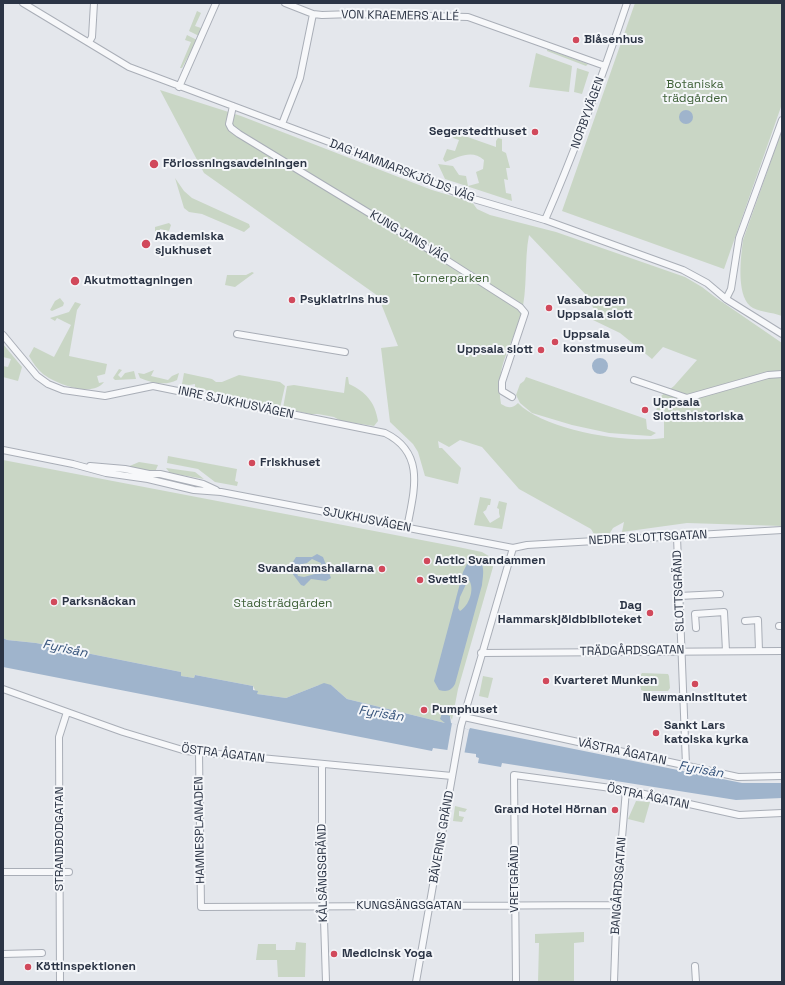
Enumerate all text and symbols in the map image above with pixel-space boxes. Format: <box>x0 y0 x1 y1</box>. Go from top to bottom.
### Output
street label: VON KRAEMERS ALLÉ <box>341 8 459 24</box>
place label: Blåsenhus <box>584 33 644 47</box>
marker: Blåsenhus <box>571 35 581 45</box>
street label: NORBYVÄGEN <box>568 75 608 151</box>
park label: Botaniska trädgården <box>662 78 728 106</box>
place label: Segerstedthuset <box>429 125 527 139</box>
marker: Segerstedthuset <box>530 127 540 137</box>
street label: DAG HAMMARSKJÖLDS VÄG <box>327 137 477 205</box>
place label: Förlossningsavdelningen <box>163 157 307 171</box>
marker: Förlossningsavdelningen <box>148 158 160 170</box>
street label: KUNG JANS VÄG <box>367 208 451 266</box>
place label: Akademiska sjukhuset <box>155 230 224 258</box>
marker: Akademiska sjukhuset <box>140 238 152 250</box>
park label: Tornerparken <box>413 272 489 286</box>
place label: Akutmottagningen <box>84 274 193 288</box>
marker: Akutmottagningen <box>69 275 81 287</box>
place label: Psykiatrins hus <box>300 293 388 307</box>
place label: Vasaborgen Uppsala slott <box>557 294 633 322</box>
marker: Psykiatrins hus <box>287 295 297 305</box>
marker: Vasaborgen Uppsala slott <box>544 303 554 313</box>
place label: Uppsala konstmuseum <box>563 328 644 356</box>
marker: Uppsala konstmuseum <box>550 337 560 347</box>
place label: Uppsala slott <box>457 343 533 357</box>
marker: Uppsala slott <box>536 345 546 355</box>
street label: INRE SJUKHUSVÄGEN <box>177 384 295 422</box>
place label: Uppsala Slottshistoriska <box>653 396 744 424</box>
marker: Uppsala Slottshistoriska <box>640 405 650 415</box>
place label: Friskhuset <box>260 456 321 470</box>
marker: Friskhuset <box>247 458 257 468</box>
street label: SJUKHUSVÄGEN <box>322 504 412 536</box>
street label: NEDRE SLOTTSGATAN <box>588 528 708 548</box>
street label: SLOTTSGRÄND <box>670 550 688 632</box>
place label: Actic Svandammen <box>435 554 546 568</box>
marker: Actic Svandammen <box>422 556 432 566</box>
place label: Svandammshallarna <box>258 562 374 576</box>
marker: Svandammshallarna <box>377 564 387 574</box>
place label: Svettis <box>428 573 467 587</box>
marker: Svettis <box>415 575 425 585</box>
place label: Parksnäckan <box>62 595 136 609</box>
marker: Parksnäckan <box>49 597 59 607</box>
park label: Stadsträdgården <box>234 597 332 611</box>
place label: Dag Hammarskjöldbiblioteket <box>498 599 642 627</box>
marker: Dag Hammarskjöldbiblioteket <box>645 608 655 618</box>
water label: Fyrisån <box>41 637 89 661</box>
street label: TRÄDGÅRDSGATAN <box>580 643 684 659</box>
place label: Kvarteret Munken <box>554 674 657 688</box>
marker: Kvarteret Munken <box>541 676 551 686</box>
marker: Newmaninstitutet <box>690 679 700 689</box>
place label: Newmaninstitutet <box>643 691 747 705</box>
water label: Fyrisån <box>357 703 405 725</box>
place label: Pumphuset <box>432 703 498 717</box>
marker: Pumphuset <box>419 705 429 715</box>
place label: Sankt Lars katolska kyrka <box>664 719 748 747</box>
marker: Sankt Lars katolska kyrka <box>651 728 661 738</box>
street label: VÄSTRA ÅGATAN <box>576 736 668 768</box>
street label: ÖSTRA ÅGATAN <box>180 742 266 766</box>
water label: Fyrisån <box>677 758 725 782</box>
street label: HAMNESPLANADEN <box>192 776 208 884</box>
street label: ÖSTRA ÅGATAN <box>605 781 691 813</box>
street label: STRANDBODGATAN <box>53 787 67 891</box>
street label: BÄVERNS GRÄND <box>427 789 457 885</box>
place label: Grand Hotel Hörnan <box>494 803 607 817</box>
marker: Grand Hotel Hörnan <box>610 805 620 815</box>
street label: KÅLSÄNGSGRÄND <box>315 824 331 922</box>
street label: BANGÅRDSGATAN <box>608 837 630 935</box>
street label: VRETGRÄND <box>508 845 522 913</box>
street label: KUNGSÄNGSGATAN <box>356 899 462 913</box>
place label: Medicinsk Yoga <box>342 947 432 961</box>
marker: Medicinsk Yoga <box>329 949 339 959</box>
place label: Köttinspektionen <box>36 960 136 974</box>
marker: Köttinspektionen <box>23 962 33 972</box>

